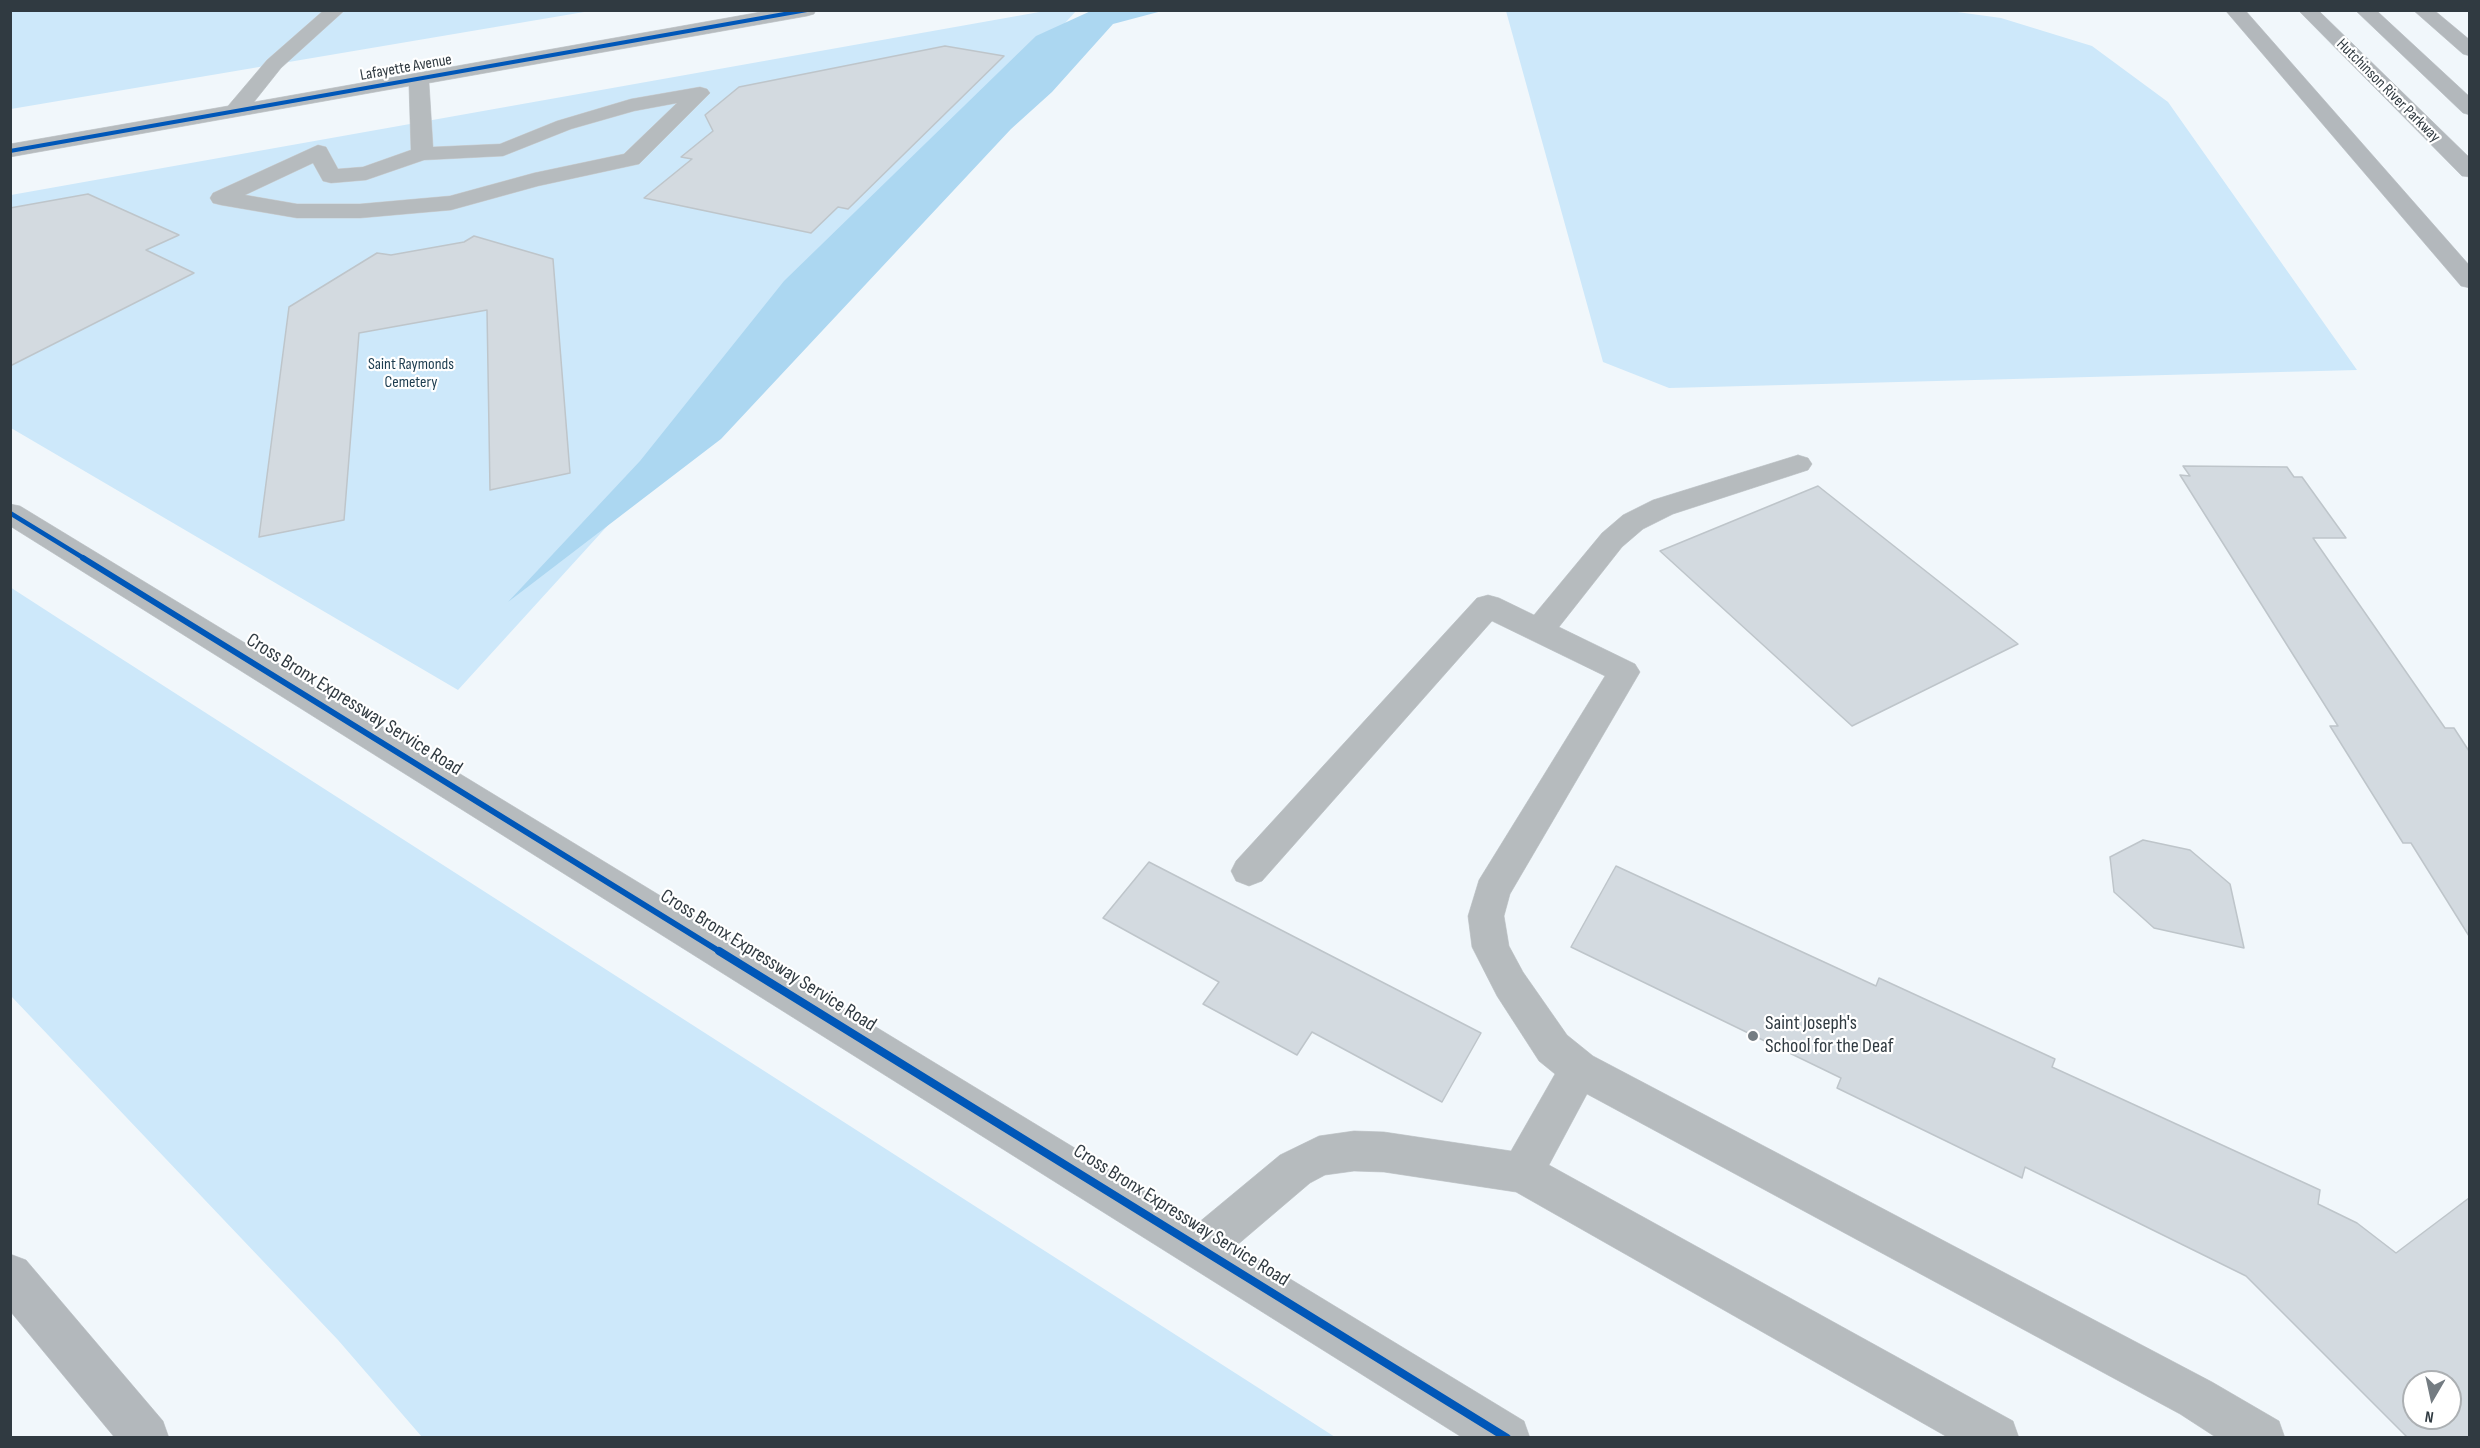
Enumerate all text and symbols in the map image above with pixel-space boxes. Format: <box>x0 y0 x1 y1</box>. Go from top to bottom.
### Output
street label: Hutchinson River Parkway <box>2332 35 2444 147</box>
street label: Lafayette Avenue <box>359 50 453 86</box>
park label: Saint Raymonds Cemetery <box>368 355 454 393</box>
street label: Cross Bronx Expressway Service Road <box>242 629 466 781</box>
street label: Cross Bronx Expressway Service Road <box>656 885 880 1037</box>
place label: Saint Joseph's School for the Deaf <box>1765 1012 1893 1059</box>
marker: Saint Joseph's School for the Deaf <box>1746 1029 1760 1043</box>
street label: Cross Bronx Expressway Service Road <box>1069 1140 1293 1292</box>
north arrow <box>2402 1370 2462 1430</box>
text: N <box>2424 1406 2435 1426</box>

